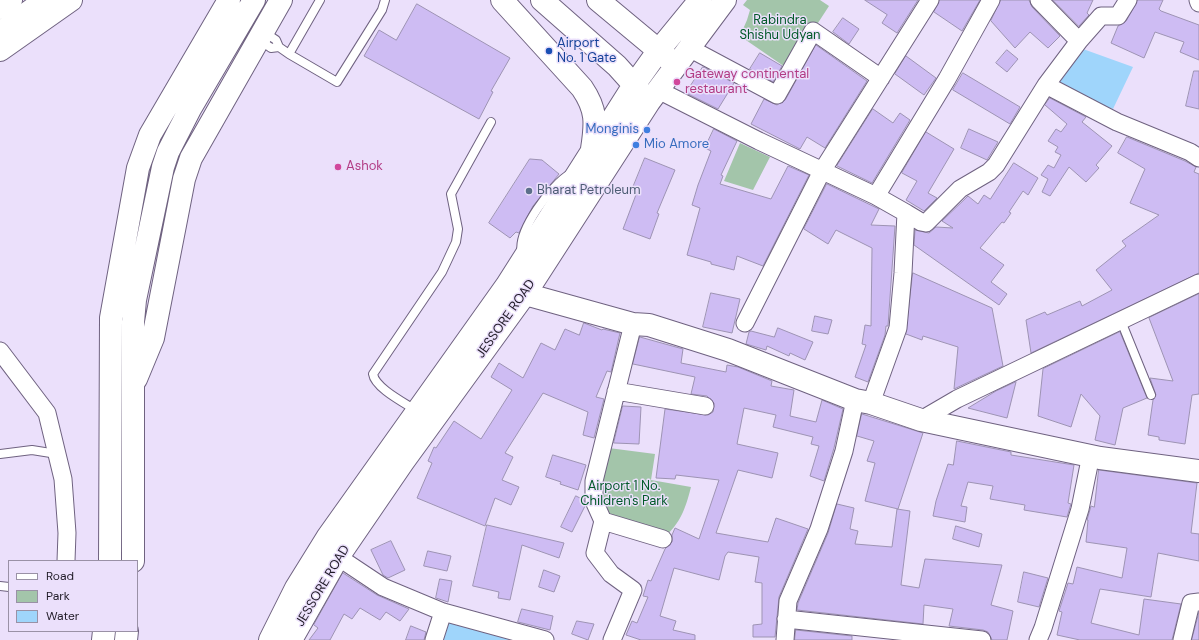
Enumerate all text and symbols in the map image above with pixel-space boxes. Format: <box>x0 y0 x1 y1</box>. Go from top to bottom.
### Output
park label: Rabindra Shishu Udyan <box>739 13 821 44</box>
place label: Airport No. 1 Gate <box>557 36 616 67</box>
marker: Airport No. 1 Gate <box>544 46 554 56</box>
place label: Gateway continental restaurant <box>685 67 809 98</box>
marker: Gateway continental restaurant <box>672 77 682 87</box>
place label: Monginis <box>585 122 639 138</box>
marker: Monginis <box>642 125 652 135</box>
place label: Mio Amore <box>644 137 709 153</box>
marker: Mio Amore <box>631 140 641 150</box>
place label: Ashok <box>346 159 383 175</box>
marker: Ashok <box>333 162 343 172</box>
place label: Bharat Petroleum <box>537 183 641 199</box>
marker: Bharat Petroleum <box>524 186 534 196</box>
street label: JESSORE ROAD <box>473 277 539 361</box>
park label: Airport 1 No. Children's Park <box>580 479 668 510</box>
street label: JESSORE ROAD <box>293 542 353 630</box>
legend <box>8 560 138 632</box>
text: Road <box>46 568 74 584</box>
text: Park <box>46 588 70 604</box>
text: Water <box>46 608 79 624</box>

